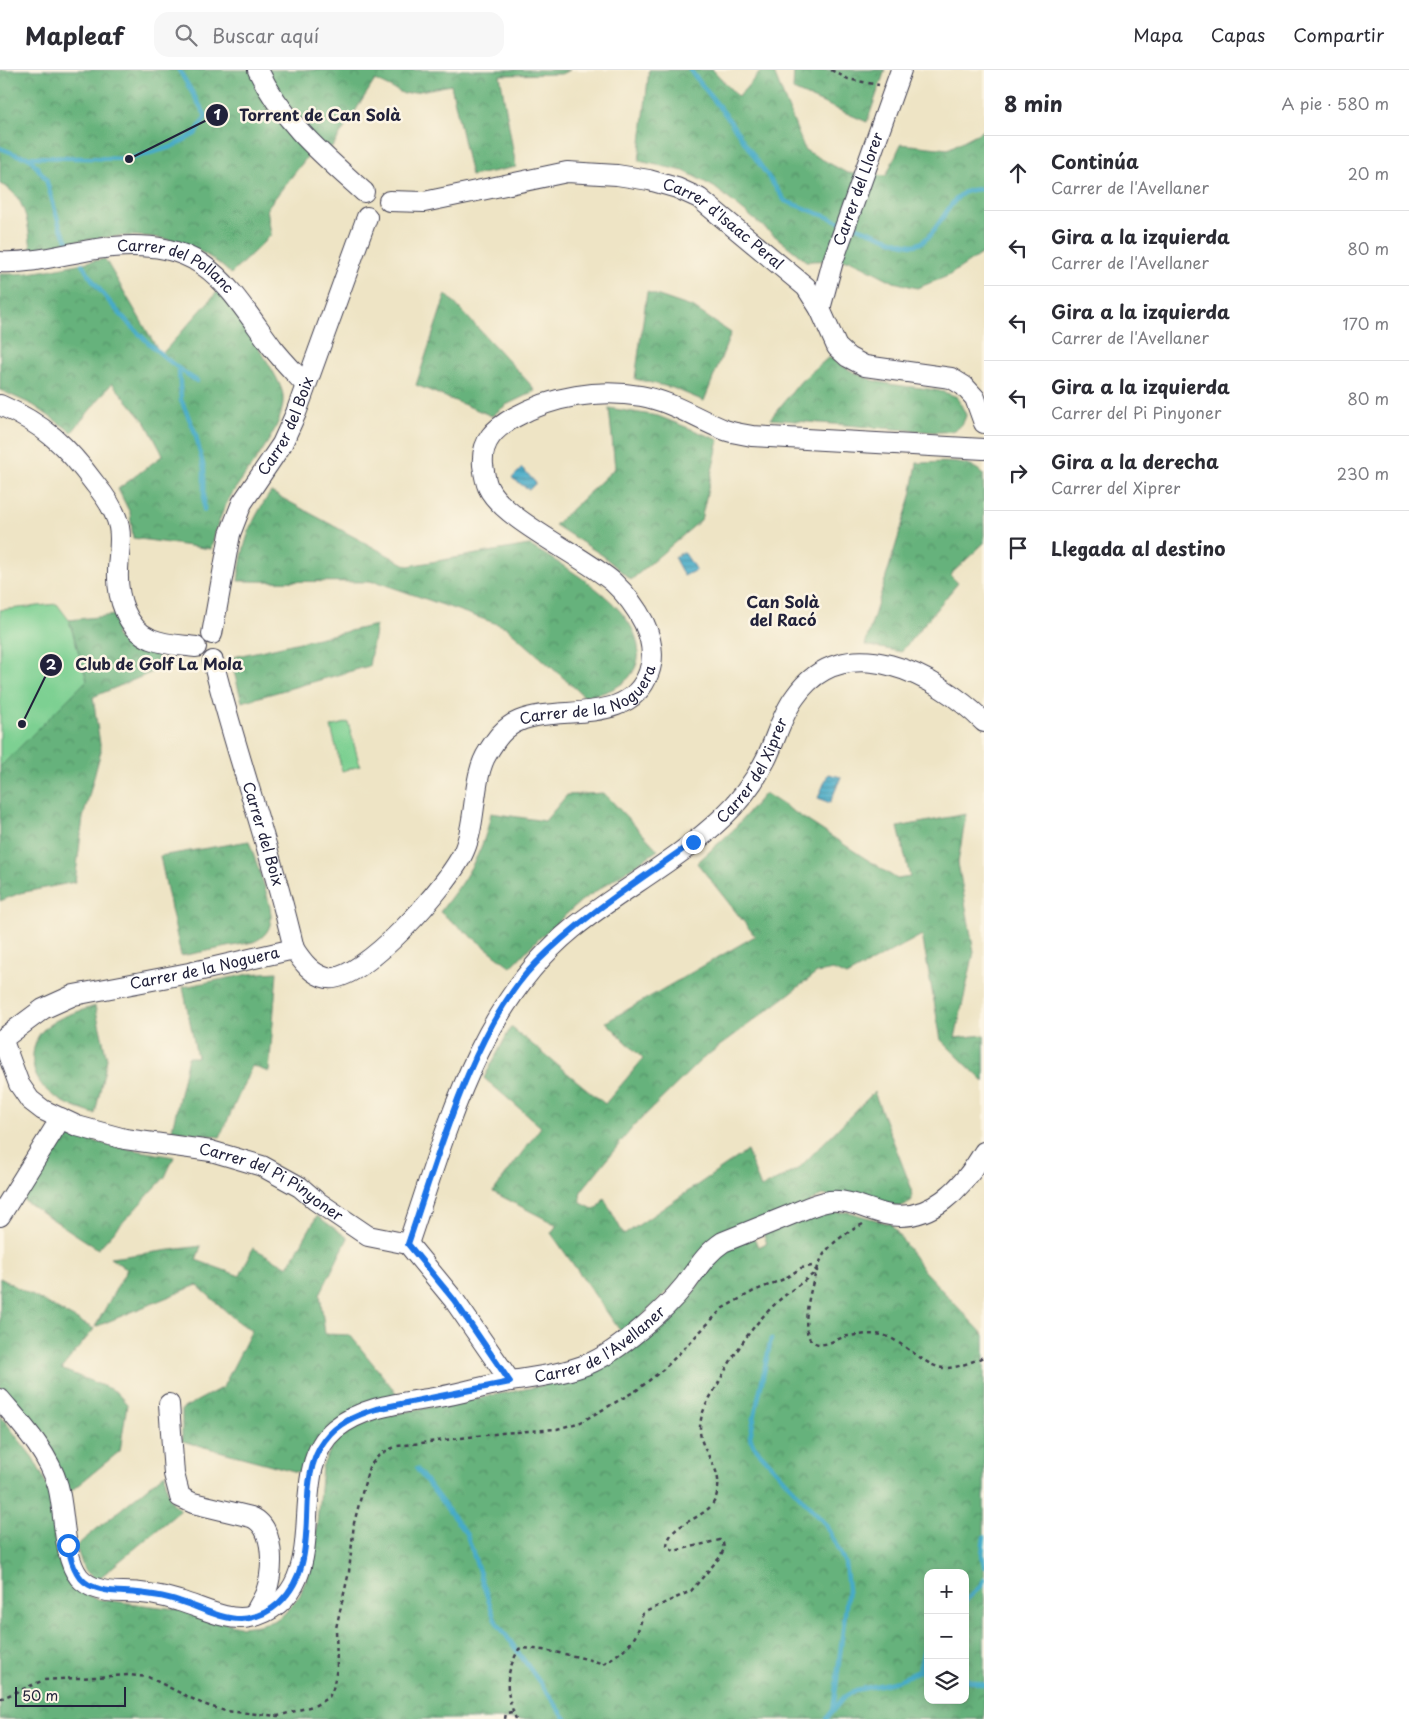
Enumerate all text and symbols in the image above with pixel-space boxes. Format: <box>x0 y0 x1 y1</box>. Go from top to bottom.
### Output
search box <box>154 12 504 57</box>
text: Mapleaf <box>25 17 124 53</box>
icon: search <box>172 21 200 49</box>
text: Buscar aquí <box>212 21 319 49</box>
text: Mapa <box>1133 21 1183 48</box>
text: Capas <box>1211 21 1265 48</box>
text: Compartir <box>1293 21 1384 48</box>
text: 8 min <box>1004 87 1063 119</box>
text: A pie · 580 m <box>1282 91 1389 115</box>
callout: Torrent de Can Solà <box>204 100 411 131</box>
text: 1 <box>213 102 221 125</box>
text: Torrent de Can Solà <box>239 102 401 126</box>
street label: Carrer del Llorer <box>826 128 888 249</box>
text: Continúa <box>1051 147 1139 175</box>
icon: ahead <box>1004 159 1032 187</box>
text: 20 m <box>1348 161 1389 185</box>
street label: Carrer d'Isaac Peral <box>660 172 789 274</box>
text: Carrer de l'Avellaner <box>1051 175 1209 199</box>
text: Gira a la izquierda <box>1051 222 1230 250</box>
street label: Carrer del Pollanc <box>116 233 240 298</box>
icon: left <box>1004 234 1032 262</box>
text: 80 m <box>1347 236 1389 260</box>
text: Carrer de l'Avellaner <box>1051 250 1209 274</box>
text: Gira a la izquierda <box>1051 297 1230 325</box>
icon: left <box>1004 309 1032 337</box>
text: 170 m <box>1343 311 1389 335</box>
text: Carrer de l'Avellaner <box>1051 325 1209 349</box>
text: Gira a la izquierda <box>1051 372 1230 400</box>
street label: Carrer del Boix <box>251 373 318 480</box>
icon: left <box>1004 384 1032 412</box>
text: 80 m <box>1347 386 1389 410</box>
text: Carrer del Pi Pinyoner <box>1051 400 1221 424</box>
text: Gira a la derecha <box>1051 447 1219 475</box>
icon: right <box>1004 459 1032 487</box>
text: 230 m <box>1337 461 1389 485</box>
text: Carrer del Xiprer <box>1051 475 1180 499</box>
icon: arrive <box>1004 534 1032 562</box>
text: Llegada al destino <box>1051 534 1225 562</box>
district label: Can Solà del Racó <box>746 589 820 631</box>
callout: Club de Golf La Mola <box>39 649 253 680</box>
text: Club de Golf La Mola <box>75 651 243 675</box>
text: 2 <box>46 652 57 675</box>
street label: Carrer de la Noguera <box>516 661 661 730</box>
street label: Carrer del Xiprer <box>710 713 792 828</box>
street label: Carrer del Boix <box>238 778 291 888</box>
route end <box>682 831 705 854</box>
street label: Carrer de la Noguera <box>128 940 282 994</box>
street label: Carrer del Pi Pinyoner <box>198 1136 349 1226</box>
street label: Carrer de l'Avellaner <box>532 1300 670 1387</box>
route start <box>57 1534 80 1557</box>
map controls <box>924 1569 969 1704</box>
button: + <box>924 1569 969 1614</box>
button: − <box>924 1614 969 1659</box>
button: layers <box>924 1659 969 1704</box>
scale bar <box>15 1684 126 1707</box>
text: 50 m <box>22 1685 58 1706</box>

